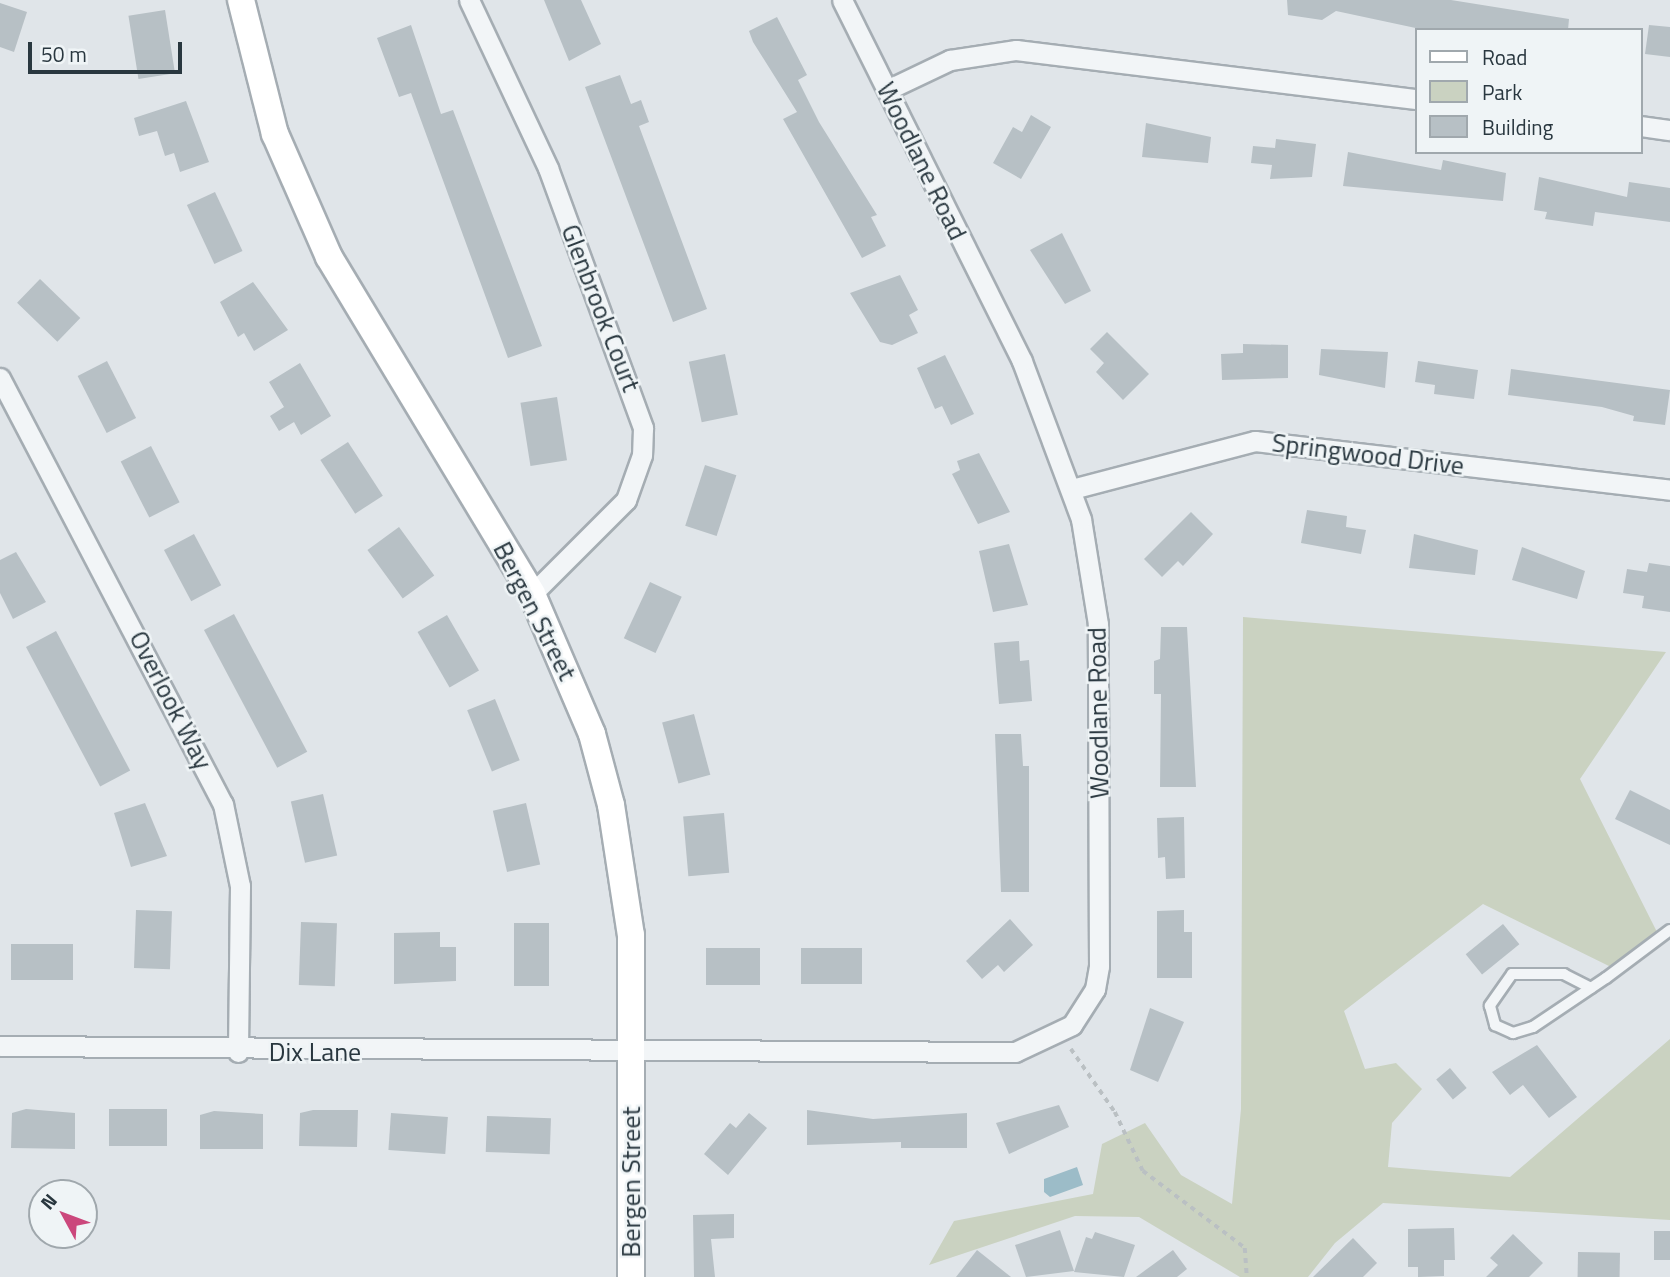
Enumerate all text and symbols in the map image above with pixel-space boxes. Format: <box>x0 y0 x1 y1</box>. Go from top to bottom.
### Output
scale bar <box>32 28 186 72</box>
legend <box>1414 28 1642 154</box>
text: 50 m <box>41 38 87 70</box>
text: Road <box>1482 41 1527 73</box>
text: Park <box>1482 76 1522 108</box>
street label: Woodlane Road <box>870 77 974 245</box>
text: Building <box>1482 111 1553 143</box>
street label: Glenbrook Court <box>555 220 647 396</box>
street label: Springwood Drive <box>1270 427 1466 481</box>
street label: Bergen Street <box>487 537 583 685</box>
street label: Overlook Way <box>123 626 219 774</box>
street label: Woodlane Road <box>1081 627 1115 799</box>
street label: Dix Lane <box>269 1036 361 1068</box>
street label: Bergen Street <box>615 1106 647 1258</box>
north arrow <box>28 1179 98 1249</box>
text: N <box>33 1187 64 1216</box>

